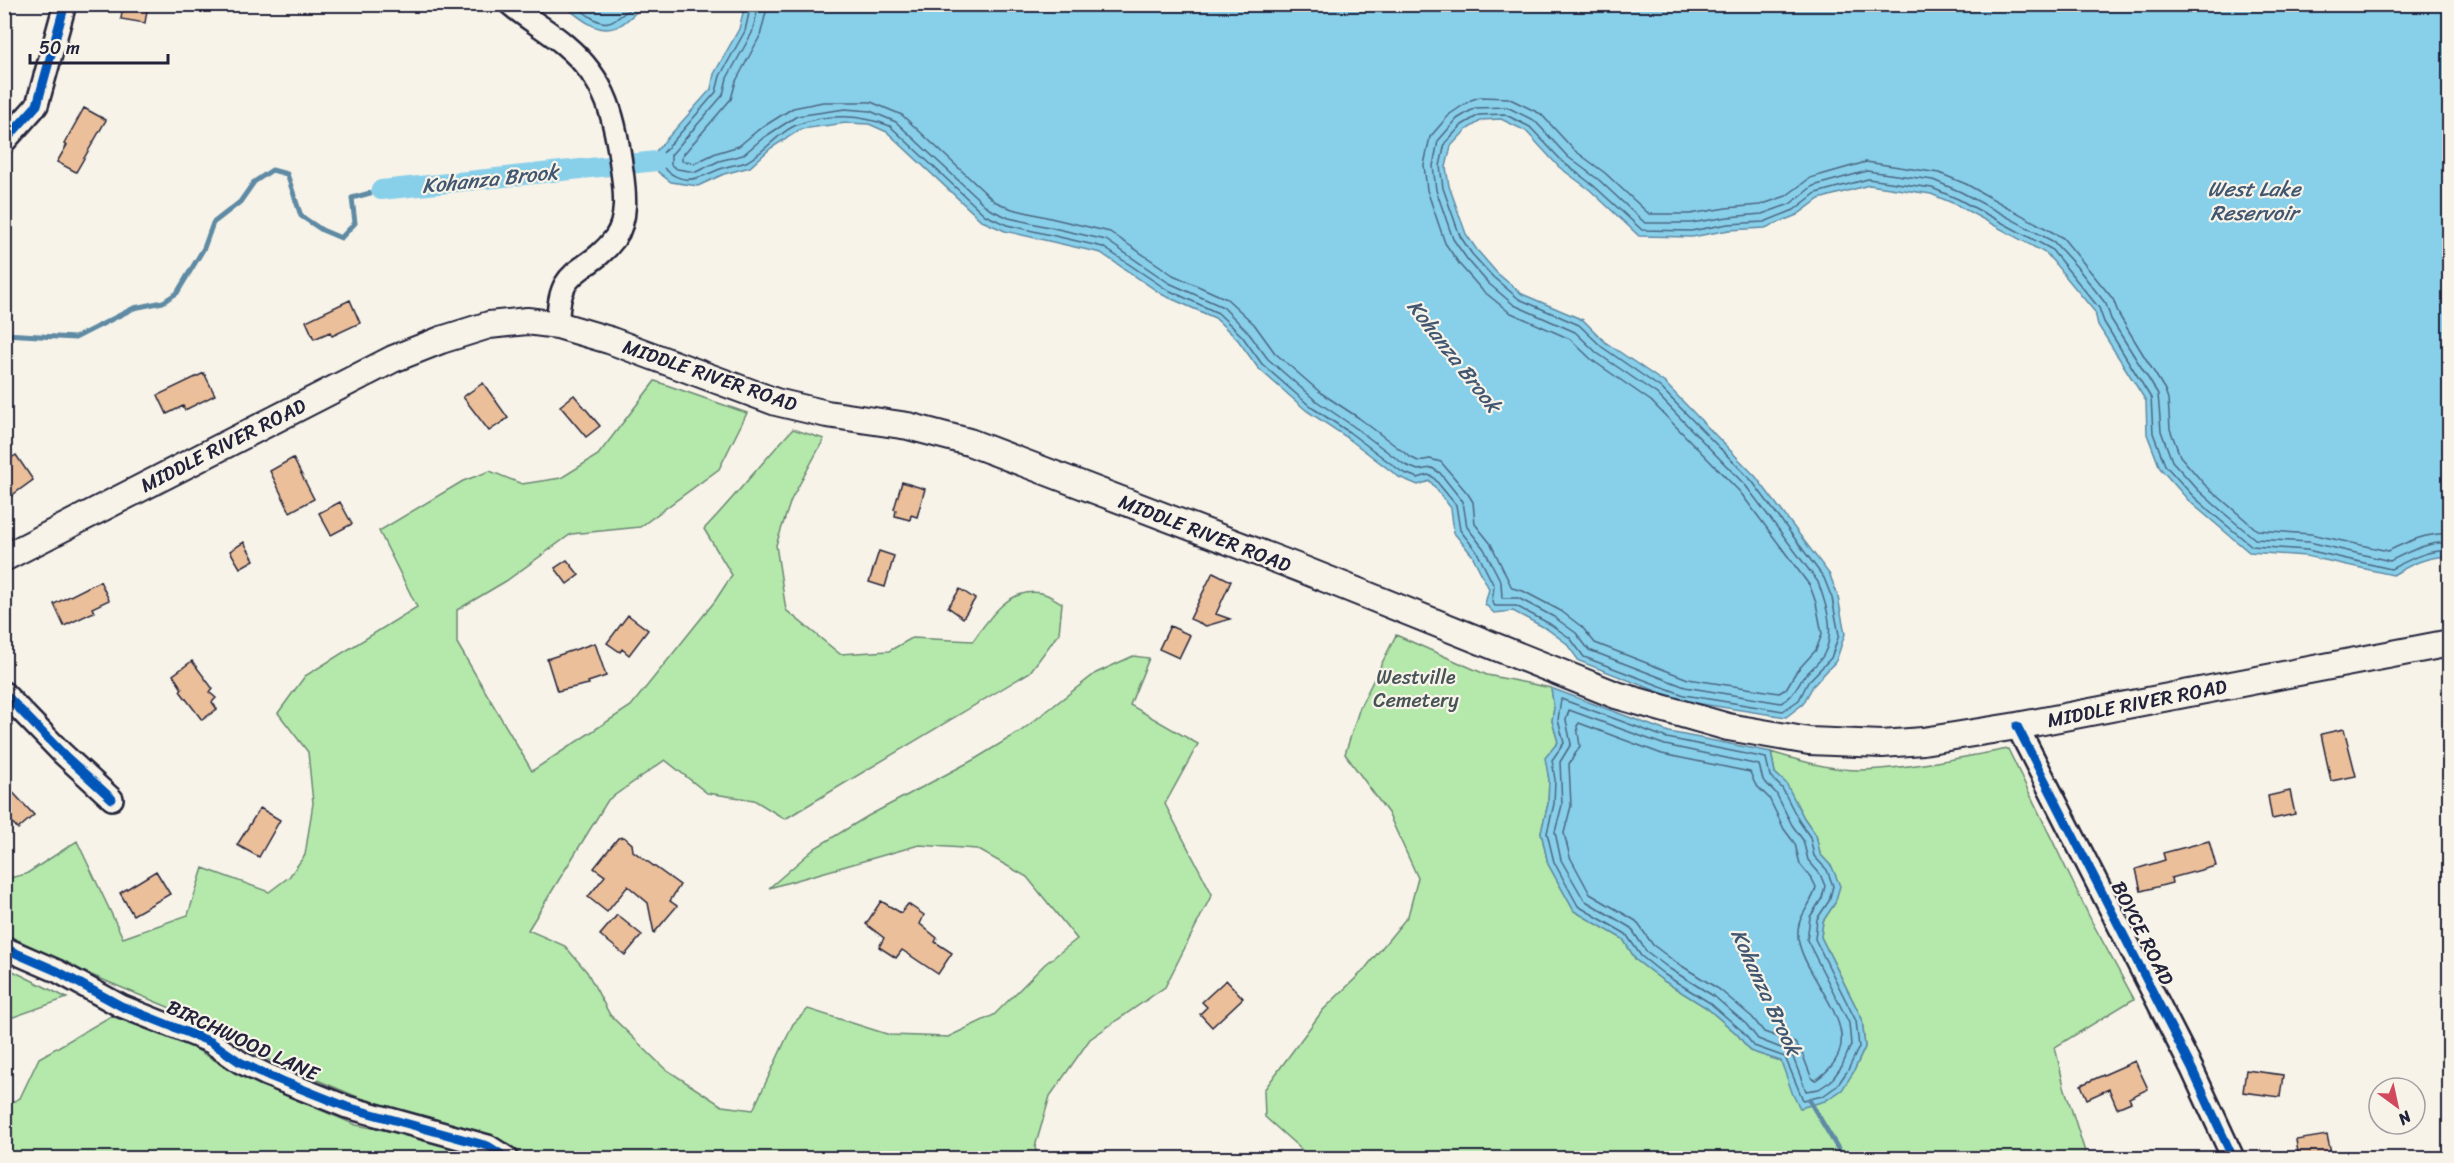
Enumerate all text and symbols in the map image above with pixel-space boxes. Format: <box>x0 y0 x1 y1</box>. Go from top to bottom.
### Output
scale bar <box>30 27 168 65</box>
text: 50 m <box>39 32 80 64</box>
water label: Kohanza Brook <box>420 153 563 205</box>
water label: West Lake Reservoir <box>2208 170 2302 232</box>
water label: Kohanza Brook <box>1397 290 1513 424</box>
street label: MIDDLE RIVER ROAD <box>618 329 802 422</box>
street label: MIDDLE RIVER ROAD <box>134 388 312 502</box>
street label: MIDDLE RIVER ROAD <box>1113 484 1296 582</box>
park label: Westville Cemetery <box>1373 660 1459 718</box>
street label: MIDDLE RIVER ROAD <box>2044 669 2230 738</box>
street label: BOYCE ROAD <box>2101 875 2184 992</box>
water label: Kohanza Brook <box>1720 922 1813 1065</box>
street label: BIRCHWOOD LANE <box>161 990 327 1092</box>
north arrow <box>2367 1076 2427 1136</box>
text: N <box>2392 1102 2418 1134</box>

